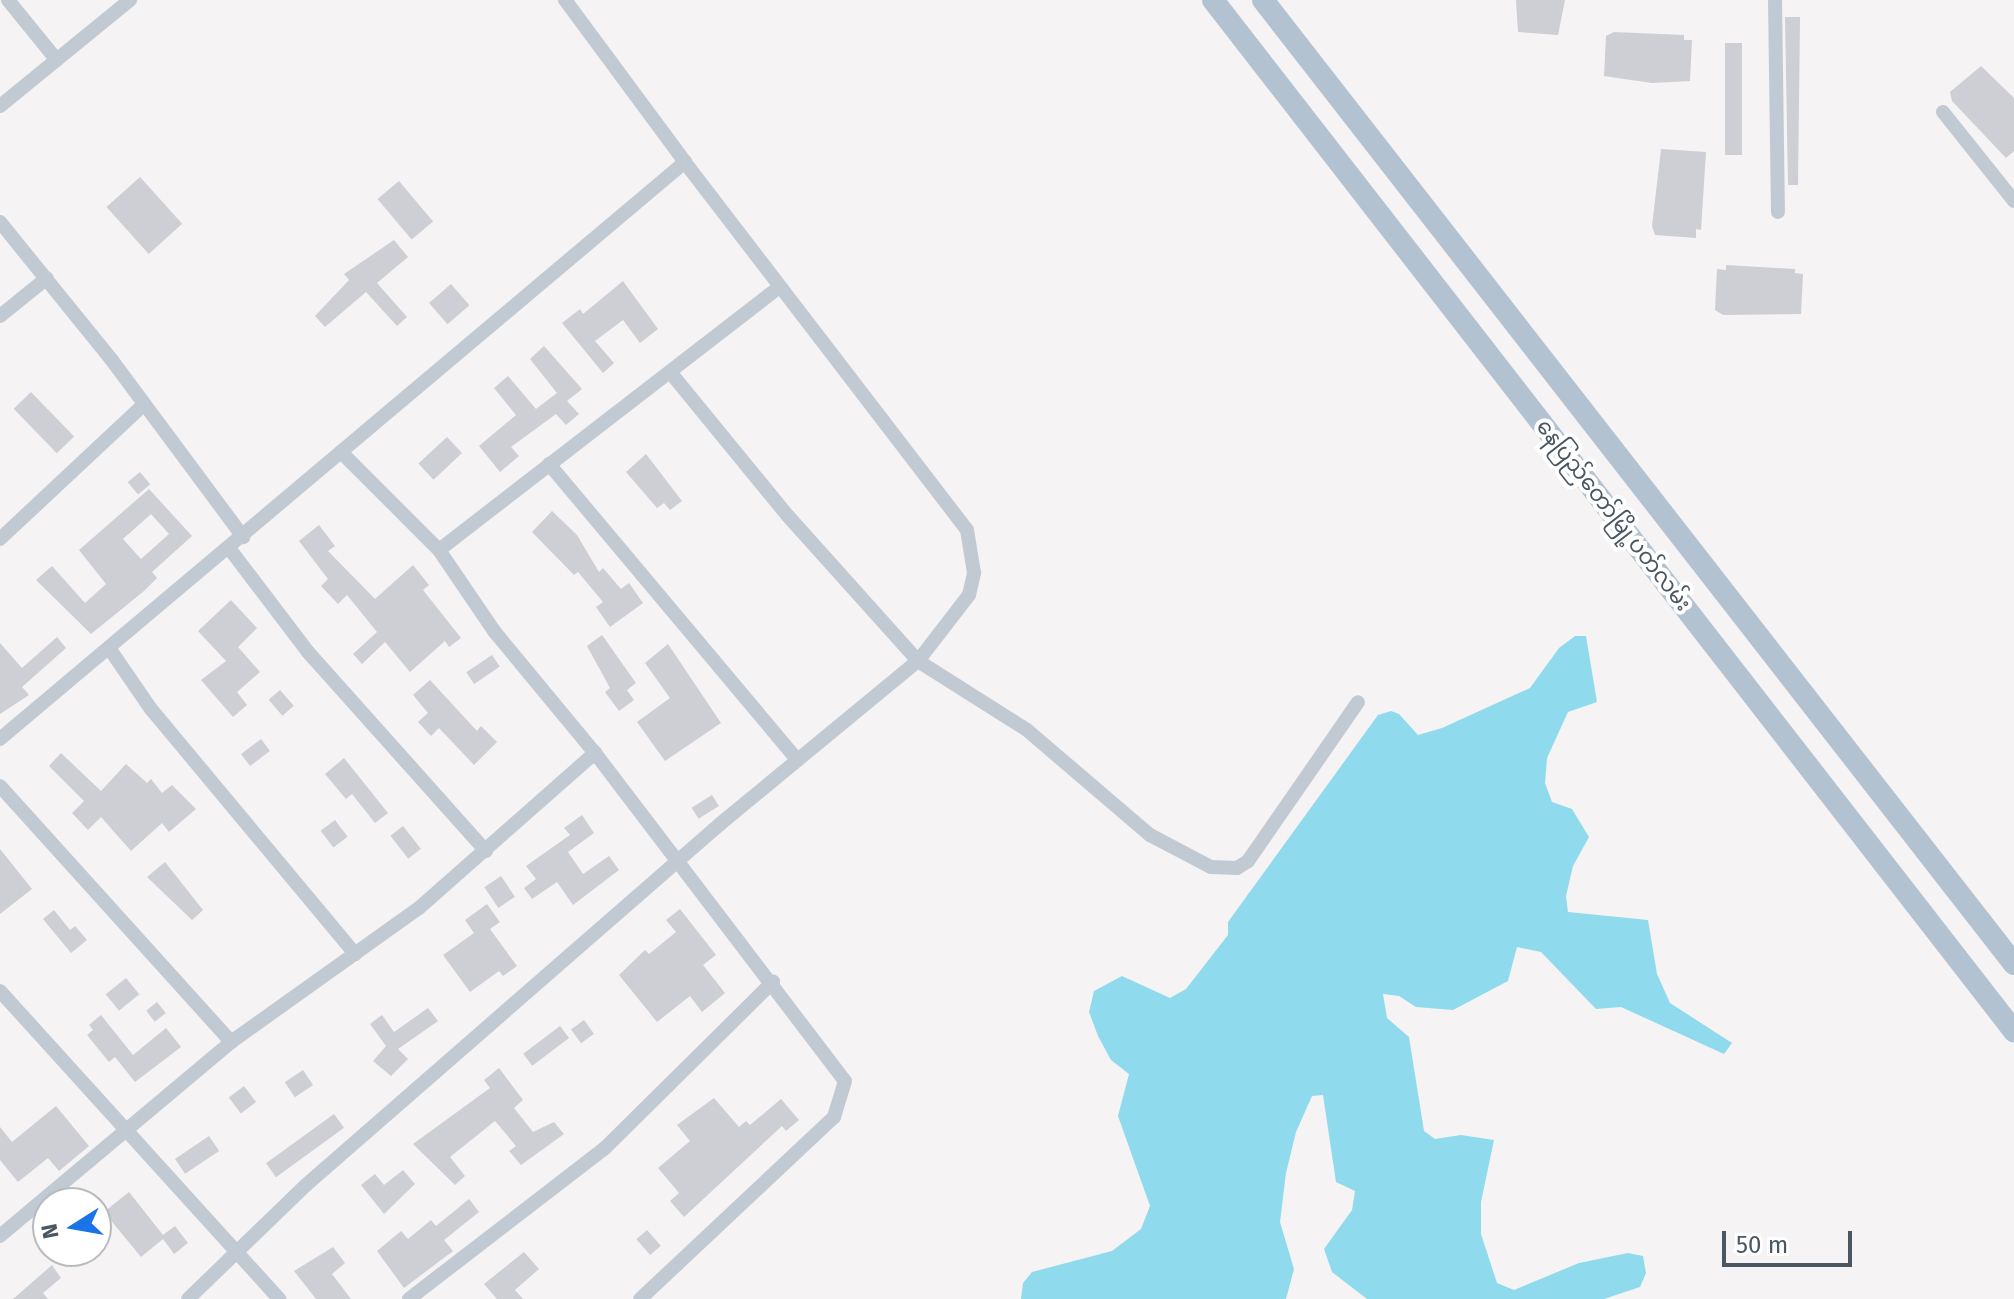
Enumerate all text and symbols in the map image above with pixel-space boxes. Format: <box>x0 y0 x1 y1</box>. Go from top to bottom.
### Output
street label: နေပြည်တော်မြို့ပတ်လမ်း <box>1531 414 1697 616</box>
north arrow <box>32 1187 112 1267</box>
scale bar <box>1726 1215 1856 1265</box>
text: N <box>35 1222 65 1241</box>
text: 50 m <box>1736 1231 1788 1259</box>

